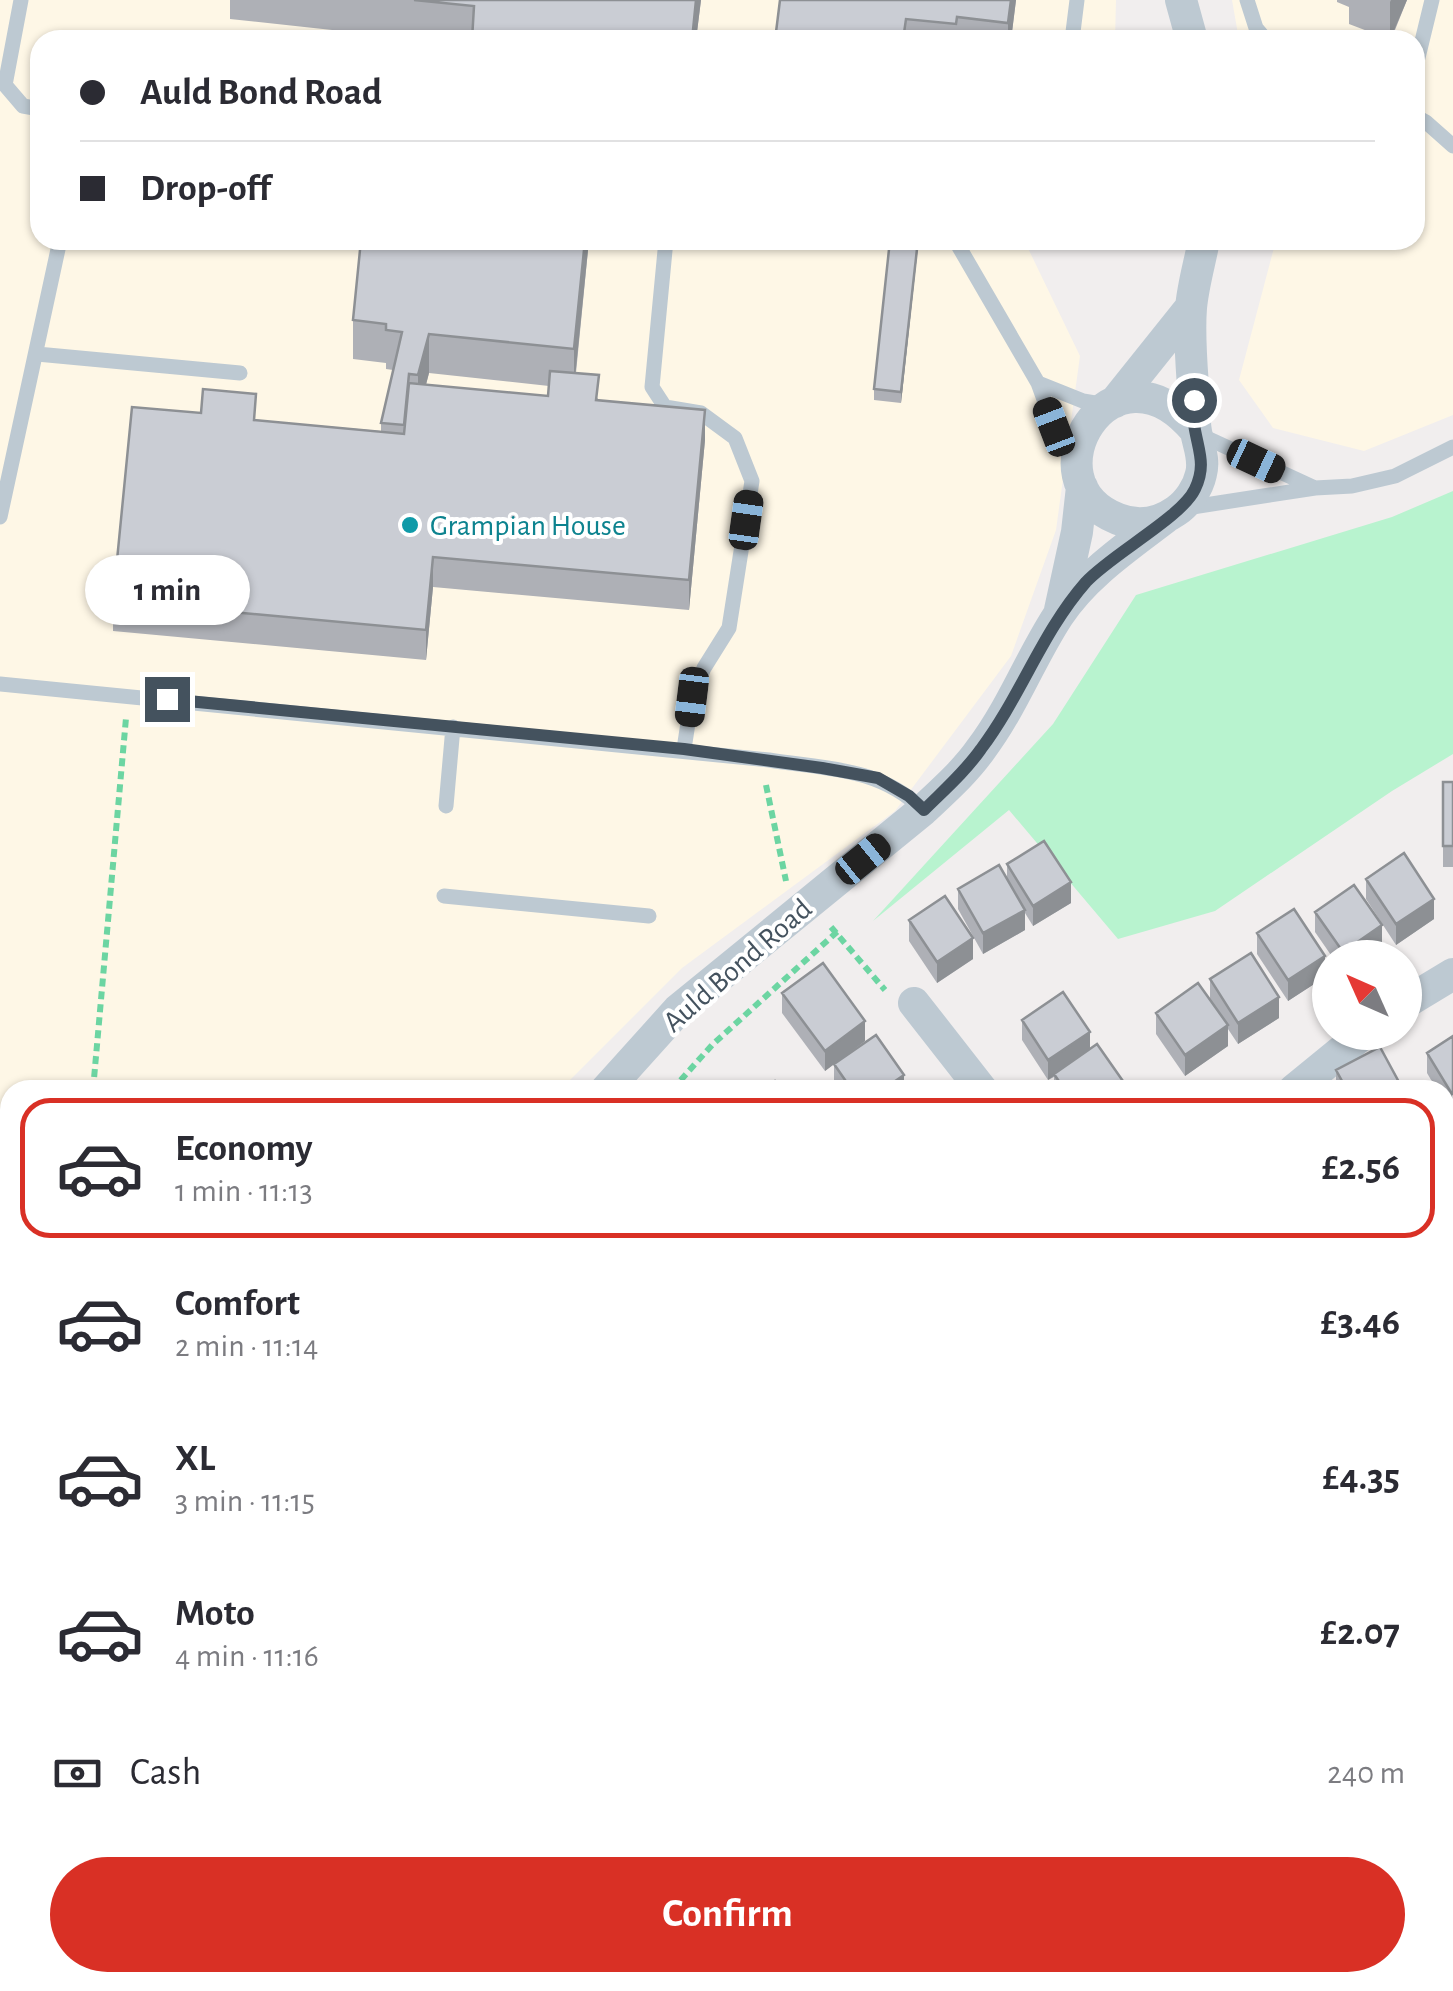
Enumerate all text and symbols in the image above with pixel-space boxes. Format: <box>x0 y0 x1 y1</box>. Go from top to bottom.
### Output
text: Auld Bond Road <box>140 74 382 112</box>
text: Drop-off <box>140 170 271 208</box>
route start <box>1172 378 1217 423</box>
car <box>1029 394 1079 460</box>
car <box>1222 435 1290 487</box>
car <box>727 488 765 552</box>
place label: Grampian House <box>430 511 626 541</box>
marker: Grampian House <box>399 514 421 536</box>
callout: 1 min <box>84 554 250 624</box>
text: 1 min <box>134 574 201 606</box>
car <box>673 665 711 729</box>
route end <box>145 677 190 722</box>
car <box>830 828 896 890</box>
street label: Auld Bond Road <box>658 893 818 1038</box>
north arrow <box>1312 940 1422 1050</box>
map controls <box>1312 940 1422 1050</box>
icon: car <box>55 1123 145 1213</box>
text: Economy <box>175 1130 313 1168</box>
text: £2.56 <box>1322 1149 1400 1187</box>
text: 1 min · 11:13 <box>175 1175 313 1207</box>
icon: car <box>55 1278 145 1368</box>
text: Comfort <box>175 1285 300 1323</box>
text: £3.46 <box>1321 1304 1400 1342</box>
text: 2 min · 11:14 <box>175 1330 318 1362</box>
icon: car <box>55 1433 145 1523</box>
text: XL <box>175 1440 215 1478</box>
text: £4.35 <box>1322 1459 1400 1497</box>
text: 3 min · 11:15 <box>175 1485 315 1517</box>
icon: car <box>55 1588 145 1678</box>
text: Moto <box>175 1595 255 1633</box>
text: £2.07 <box>1320 1614 1400 1652</box>
text: 4 min · 11:16 <box>175 1640 319 1672</box>
icon: cash <box>50 1746 105 1801</box>
text: Cash <box>130 1754 201 1792</box>
text: 240 m <box>1327 1757 1405 1789</box>
button: Confirm <box>50 1857 1405 1972</box>

